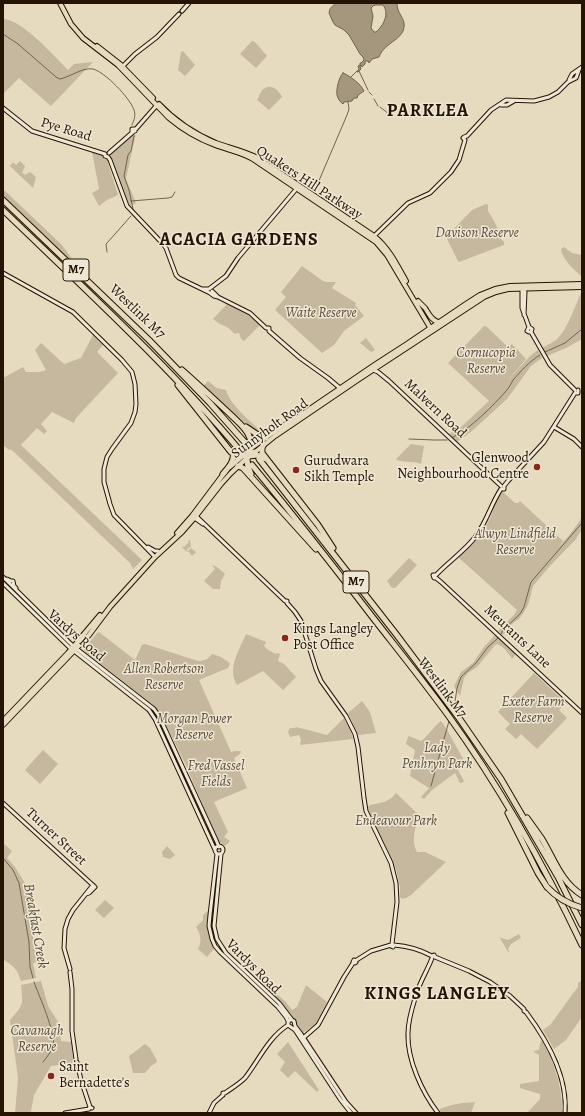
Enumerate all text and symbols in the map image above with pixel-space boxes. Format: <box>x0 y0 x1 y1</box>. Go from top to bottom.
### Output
district label: PARKLEA <box>387 101 469 123</box>
street label: Pye Road <box>39 114 93 146</box>
street label: Quakers Hill Parkway <box>253 142 365 224</box>
park label: Davison Reserve <box>435 226 519 242</box>
district label: ACACIA GARDENS <box>159 230 319 252</box>
road number: M7 <box>63 259 89 281</box>
street label: Westlink M7 <box>106 281 168 343</box>
park label: Waite Reserve <box>285 306 357 322</box>
park label: Cornucopia Reserve <box>456 346 516 378</box>
street label: Malvern Road <box>400 376 470 442</box>
street label: Sunnyholt Road <box>228 396 312 462</box>
place label: Glenwood Neighbourhood Centre <box>397 451 529 484</box>
place label: Gurudwara Sikh Temple <box>304 454 374 486</box>
marker: Glenwood Neighbourhood Centre <box>532 462 542 472</box>
marker: Gurudwara Sikh Temple <box>291 465 301 475</box>
park label: Alwyn Lindfield Reserve <box>474 527 556 560</box>
road number: M7 <box>343 571 369 593</box>
street label: Meurants Lane <box>480 602 554 672</box>
street label: Vardys Road <box>44 607 108 665</box>
place label: Kings Langley Post Office <box>293 622 373 654</box>
marker: Kings Langley Post Office <box>280 633 290 643</box>
street label: Westlink M7 <box>414 655 470 721</box>
park label: Allen Robertson Reserve <box>124 662 204 694</box>
park label: Exeter Farm Reserve <box>501 695 565 728</box>
park label: Morgan Power Reserve <box>157 712 231 744</box>
park label: Lady Penhryn Park <box>402 741 472 774</box>
park label: Fred Vassel Fields <box>188 759 244 792</box>
street label: Turner Street <box>22 805 90 869</box>
park label: Endeavour Park <box>355 814 437 830</box>
water label: Breakfast Creek <box>19 882 51 970</box>
street label: Vardys Road <box>222 936 284 998</box>
district label: KINGS LANGLEY <box>364 984 510 1006</box>
park label: Cavanagh Reserve <box>10 1024 64 1056</box>
place label: Saint Bernadette's <box>59 1060 130 1092</box>
marker: Saint Bernadette's <box>46 1071 56 1081</box>

